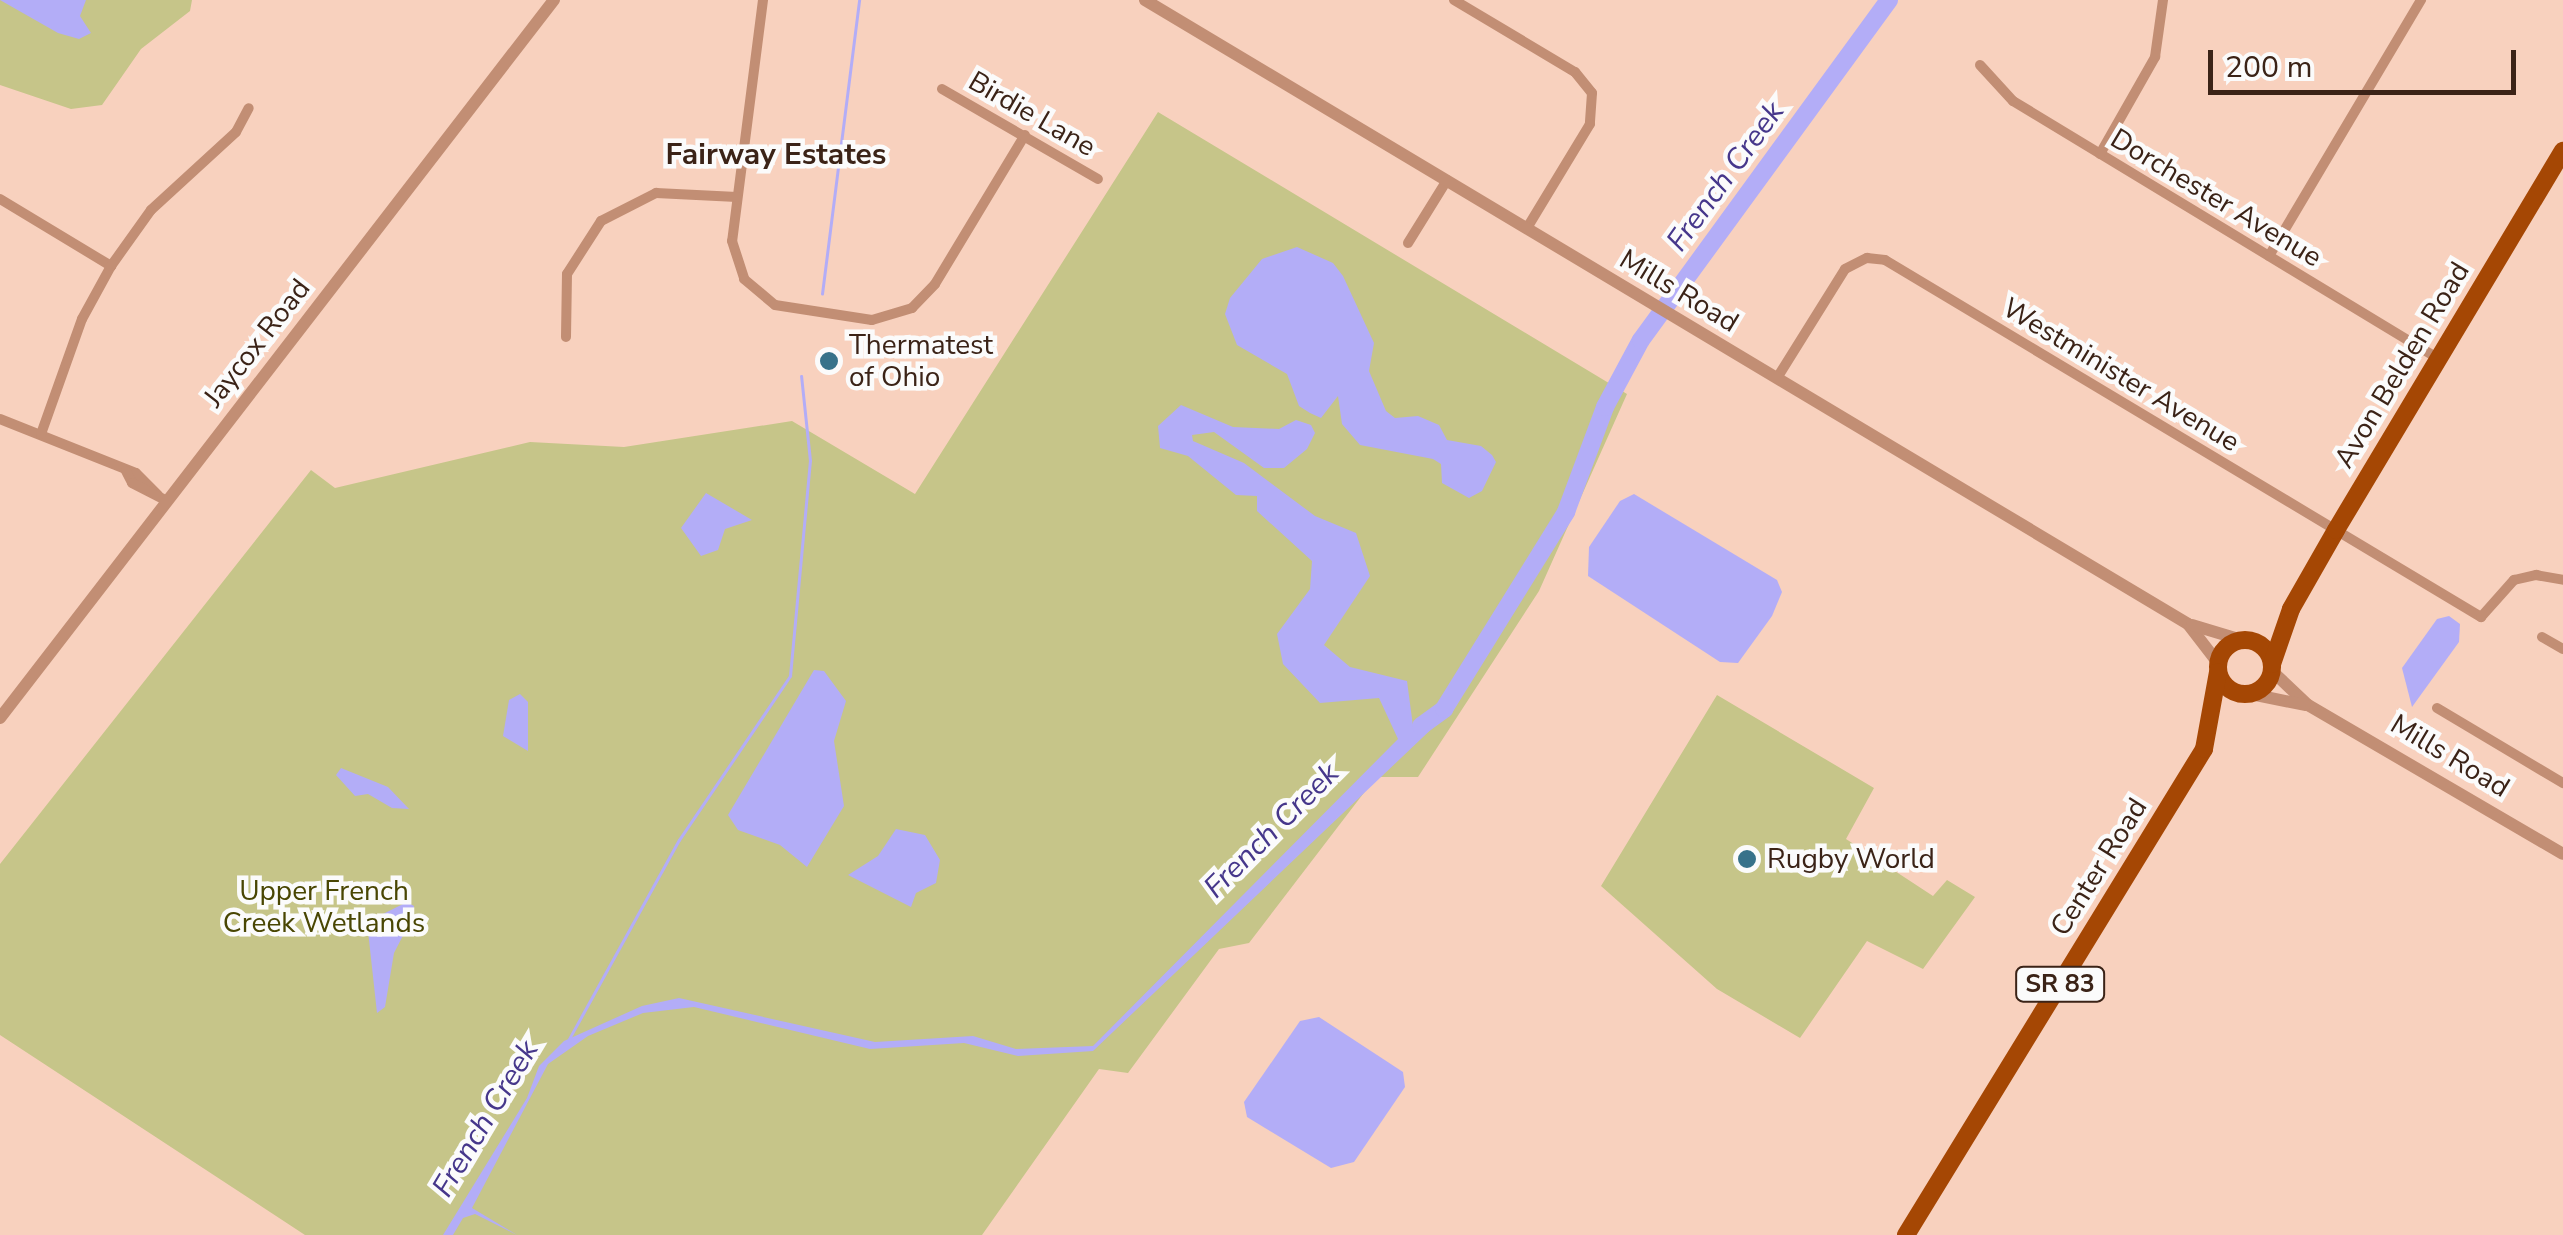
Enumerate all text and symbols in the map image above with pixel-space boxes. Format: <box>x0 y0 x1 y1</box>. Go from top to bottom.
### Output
scale bar <box>2213 30 2520 92</box>
text: 200 m <box>2225 47 2312 88</box>
street label: Birdie Lane <box>963 64 1101 164</box>
water label: French Creek <box>1660 95 1792 259</box>
street label: Dorchester Avenue <box>2104 122 2328 274</box>
district label: Fairway Estates <box>666 137 886 173</box>
street label: Mills Road <box>1613 242 1745 340</box>
street label: Avon Belden Road <box>2327 256 2477 474</box>
street label: Jaycox Road <box>197 272 317 414</box>
street label: Westminister Avenue <box>1996 291 2246 459</box>
place label: Thermatest of Ohio <box>849 328 993 394</box>
marker: Thermatest of Ohio <box>818 350 840 372</box>
street label: Mills Road <box>2384 707 2516 805</box>
water label: French Creek <box>1197 756 1347 906</box>
street label: Center Road <box>2044 792 2154 942</box>
place label: Rugby World <box>1767 842 1935 876</box>
marker: Rugby World <box>1736 848 1758 870</box>
park label: Upper French Creek Wetlands <box>223 874 425 940</box>
road number: SR 83 <box>2015 964 2105 1004</box>
water label: French Creek <box>425 1034 547 1204</box>

